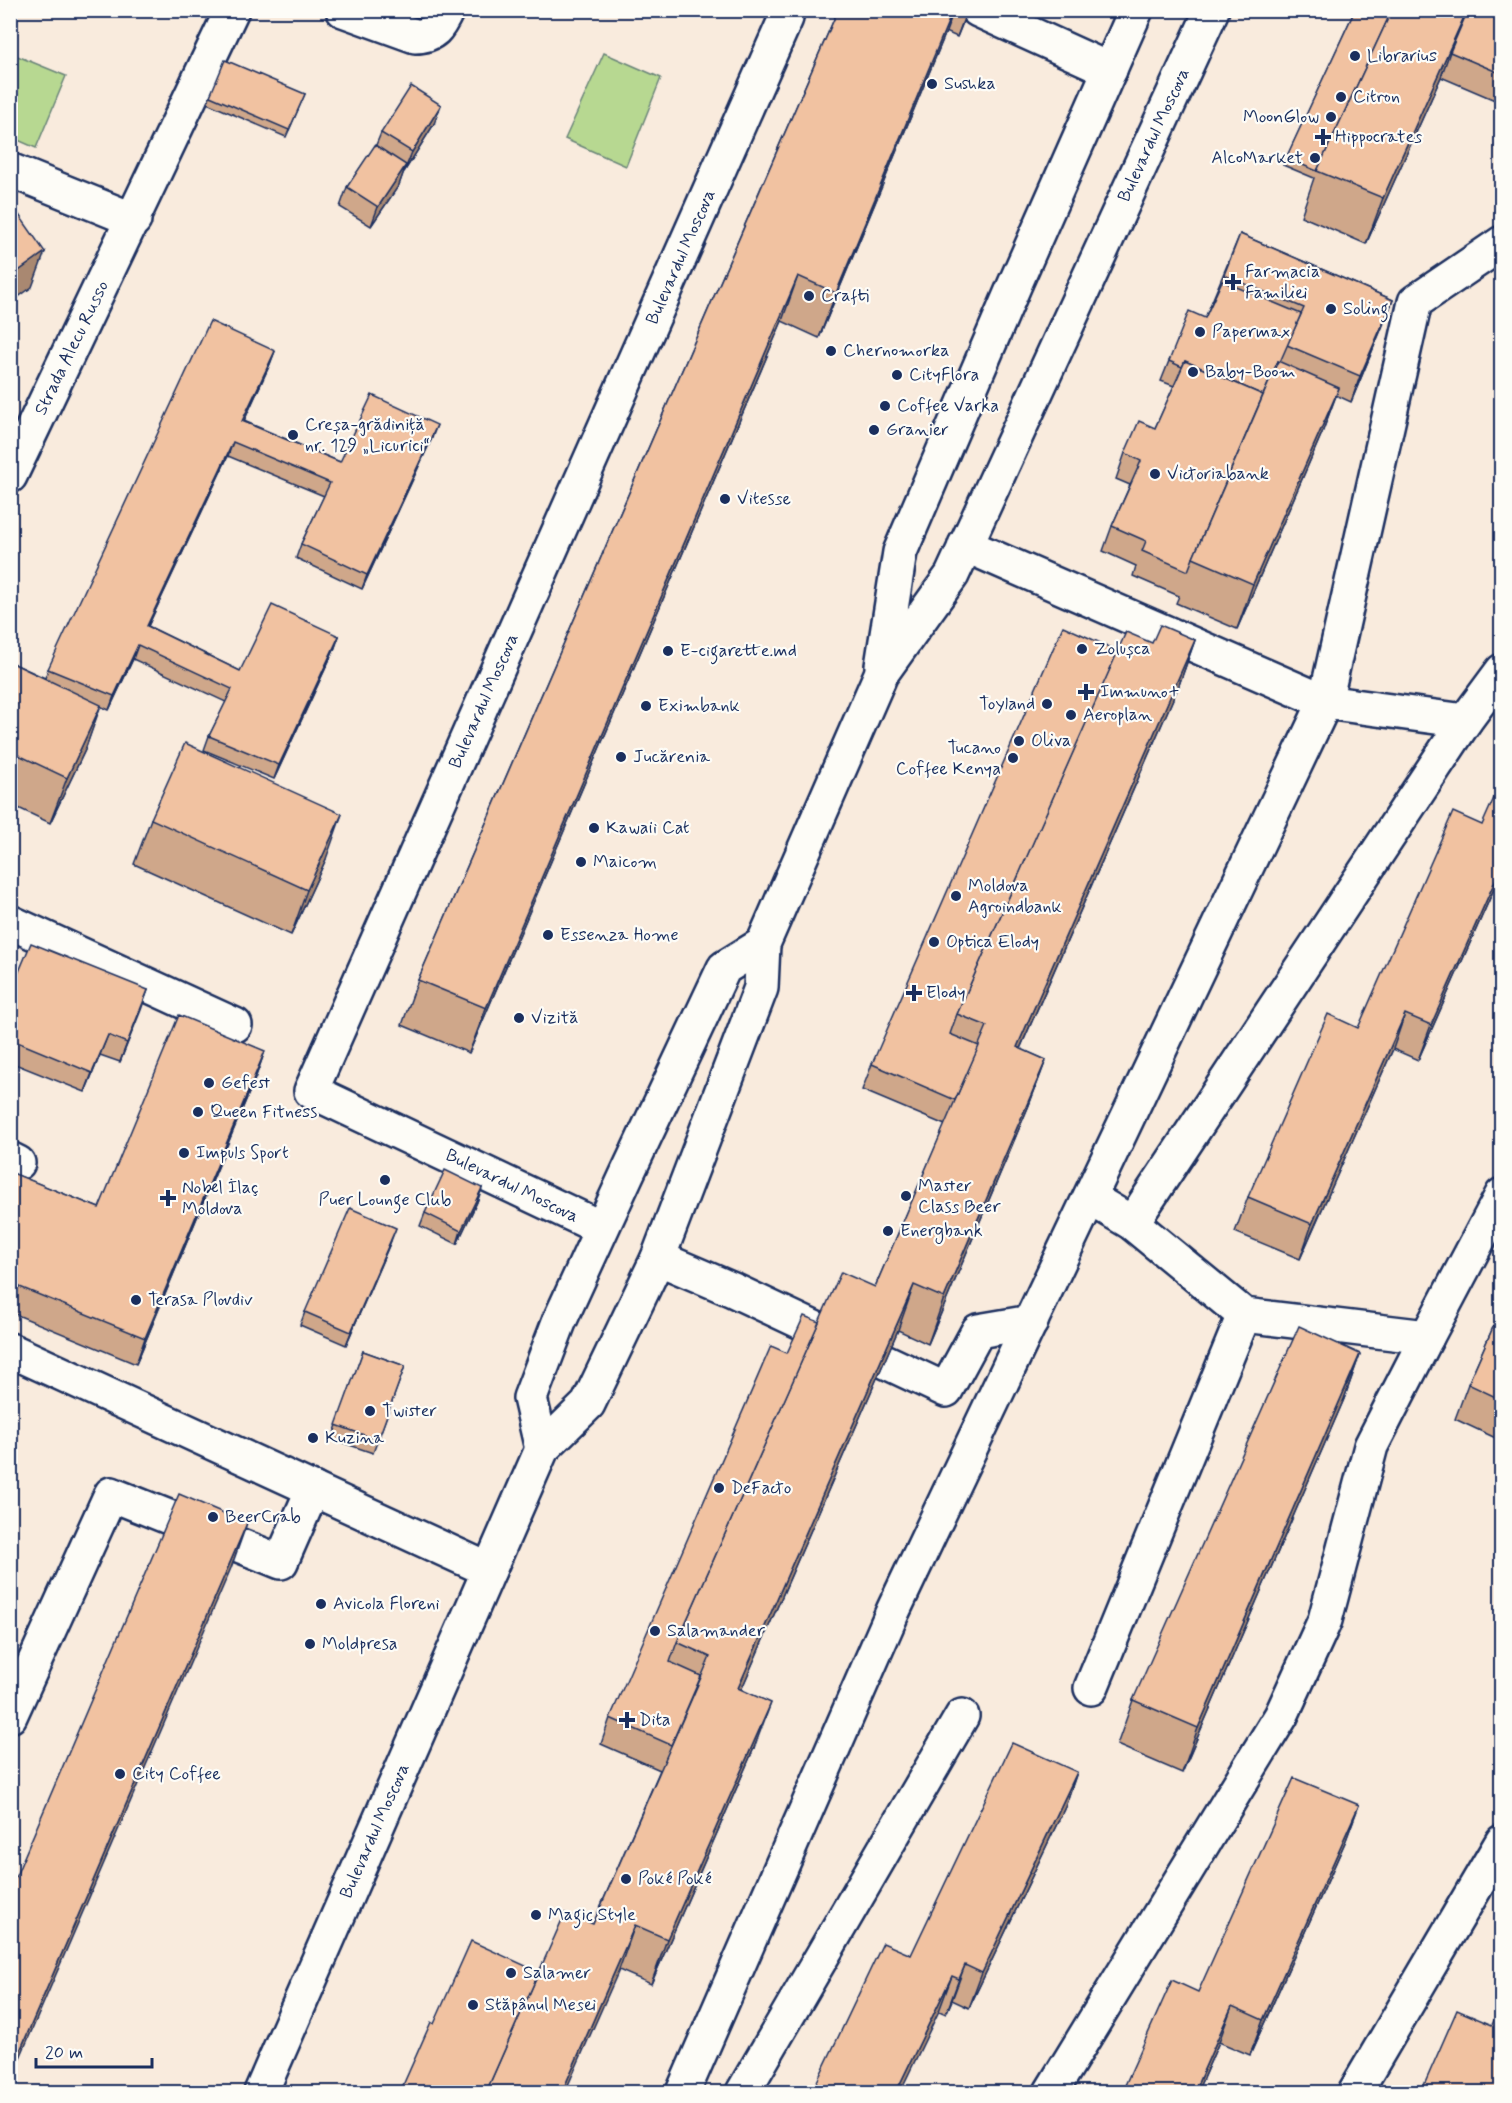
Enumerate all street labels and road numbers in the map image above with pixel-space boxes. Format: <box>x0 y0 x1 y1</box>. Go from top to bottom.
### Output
street label: Bulevardul Moscova <box>1112 64 1196 206</box>
street label: Bulevardul Moscova <box>640 186 722 328</box>
street label: Strada Alecu Russo <box>29 277 115 419</box>
street label: Bulevardul Moscova <box>443 630 525 772</box>
street label: Bulevardul Moscova <box>441 1143 583 1229</box>
street label: Bulevardul Moscova <box>334 1760 416 1902</box>

